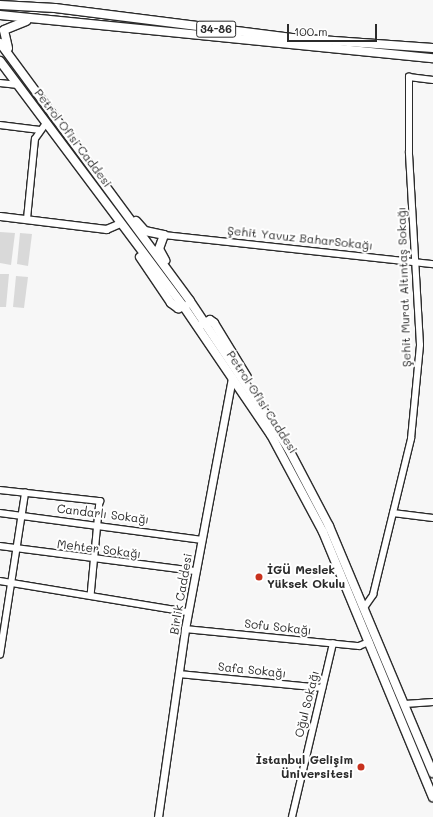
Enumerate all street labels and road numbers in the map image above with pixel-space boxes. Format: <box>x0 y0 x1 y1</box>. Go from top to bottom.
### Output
road number: 34-86 <box>196 20 236 38</box>
street label: Petrol Ofisi Caddesi <box>31 86 115 190</box>
street label: Şehit Murat Altıntaş Sokağı <box>394 207 414 367</box>
street label: Şehit Yavuz BaharSokağı <box>227 223 373 253</box>
street label: Petrol Ofisi Caddesi <box>223 348 301 456</box>
street label: Candarlı Sokağı <box>56 501 150 527</box>
street label: Mehter Sokağı <box>56 537 142 561</box>
street label: Birlik Caddesi <box>167 552 195 636</box>
street label: Sofu Sokağı <box>244 616 312 638</box>
street label: Safa Sokağı <box>217 659 287 681</box>
street label: Oğul Sokağı <box>292 669 322 739</box>

